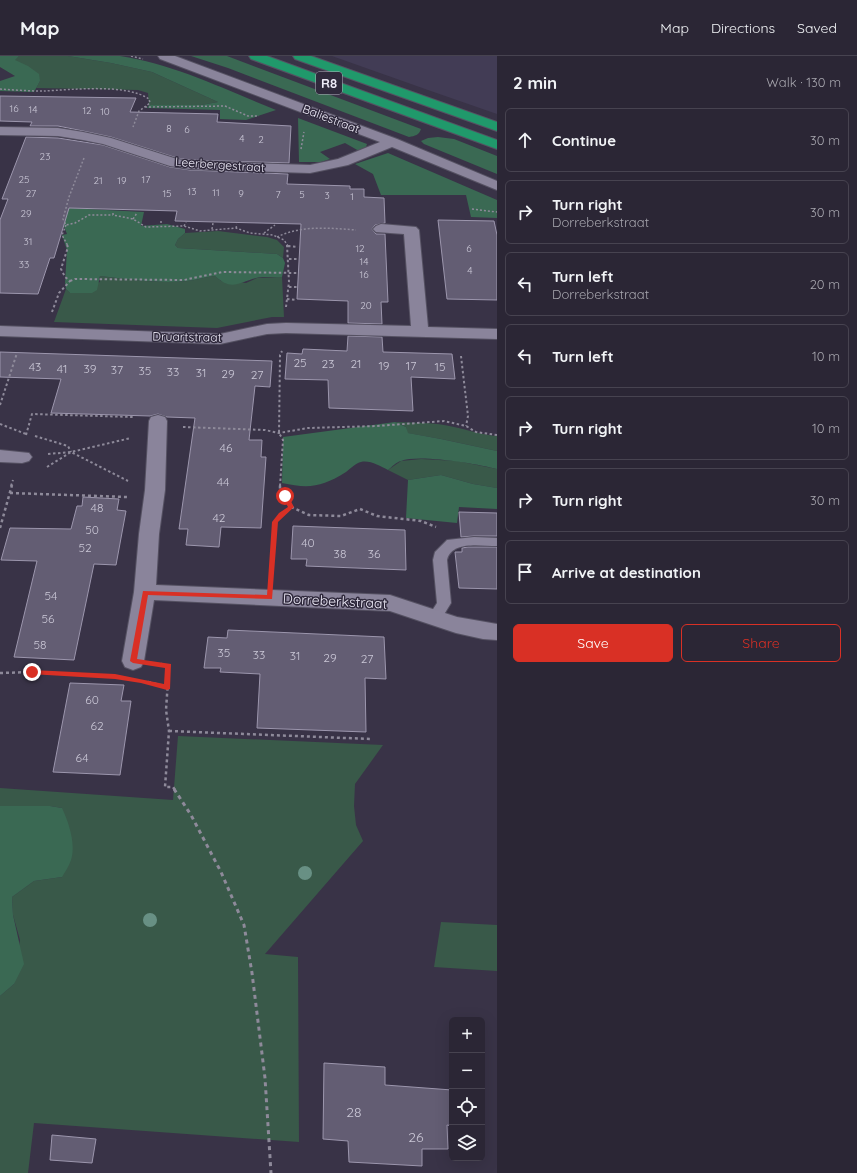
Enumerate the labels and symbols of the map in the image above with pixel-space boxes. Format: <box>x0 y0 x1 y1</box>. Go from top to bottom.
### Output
road number: R8 <box>316 72 342 94</box>
street label: Baliestraat <box>300 101 362 136</box>
house number: 16 <box>9 102 19 115</box>
house number: 14 <box>29 103 37 116</box>
house number: 12 <box>82 104 92 117</box>
house number: 10 <box>100 105 110 118</box>
house number: 8 <box>166 122 172 135</box>
house number: 6 <box>184 123 190 136</box>
house number: 4 <box>239 132 245 145</box>
house number: 2 <box>258 133 264 146</box>
house number: 23 <box>40 150 50 163</box>
street label: Leerbergestraat <box>175 154 265 175</box>
house number: 25 <box>19 173 30 186</box>
house number: 17 <box>142 173 150 186</box>
house number: 21 <box>93 174 103 187</box>
house number: 19 <box>117 174 127 187</box>
house number: 13 <box>188 185 196 198</box>
house number: 11 <box>212 186 220 199</box>
house number: 27 <box>26 187 36 200</box>
house number: 15 <box>162 187 172 200</box>
house number: 9 <box>238 187 244 200</box>
house number: 7 <box>275 188 281 201</box>
house number: 5 <box>299 188 305 201</box>
house number: 3 <box>324 189 330 202</box>
house number: 1 <box>350 190 354 203</box>
house number: 29 <box>20 207 32 220</box>
house number: 31 <box>24 235 32 248</box>
house number: 12 <box>355 242 365 255</box>
house number: 6 <box>466 242 472 255</box>
house number: 14 <box>360 255 368 268</box>
house number: 33 <box>19 258 29 271</box>
house number: 4 <box>467 264 473 277</box>
house number: 16 <box>359 268 369 281</box>
house number: 20 <box>360 299 372 312</box>
street label: Druartstraat <box>152 328 222 345</box>
house number: 25 <box>293 355 307 370</box>
house number: 23 <box>322 356 334 371</box>
house number: 21 <box>350 356 362 371</box>
house number: 19 <box>378 358 390 373</box>
house number: 17 <box>406 358 416 373</box>
house number: 43 <box>29 359 41 374</box>
house number: 15 <box>435 359 445 374</box>
house number: 41 <box>57 361 67 376</box>
house number: 39 <box>84 361 97 376</box>
house number: 37 <box>111 362 123 377</box>
house number: 35 <box>139 363 151 378</box>
house number: 33 <box>167 364 179 379</box>
house number: 31 <box>196 365 206 380</box>
house number: 29 <box>221 366 235 381</box>
house number: 27 <box>251 367 263 382</box>
house number: 46 <box>220 440 233 455</box>
house number: 44 <box>217 474 229 489</box>
route start <box>276 487 294 505</box>
house number: 48 <box>91 500 103 515</box>
house number: 42 <box>213 510 226 525</box>
house number: 50 <box>85 522 99 537</box>
house number: 40 <box>301 535 315 550</box>
house number: 52 <box>78 540 92 555</box>
house number: 38 <box>334 546 346 561</box>
house number: 36 <box>368 546 381 561</box>
house number: 54 <box>45 588 57 603</box>
street label: Dorreberkstraat <box>282 589 388 613</box>
house number: 56 <box>42 611 55 626</box>
house number: 58 <box>33 637 47 652</box>
house number: 35 <box>218 645 230 660</box>
house number: 33 <box>253 647 265 662</box>
house number: 31 <box>290 648 300 663</box>
house number: 29 <box>323 650 337 665</box>
house number: 27 <box>361 651 373 666</box>
route end <box>23 663 41 681</box>
house number: 60 <box>85 692 99 707</box>
house number: 62 <box>90 718 104 733</box>
house number: 64 <box>76 750 88 765</box>
house number: 28 <box>346 1103 362 1121</box>
house number: 26 <box>408 1128 424 1146</box>

